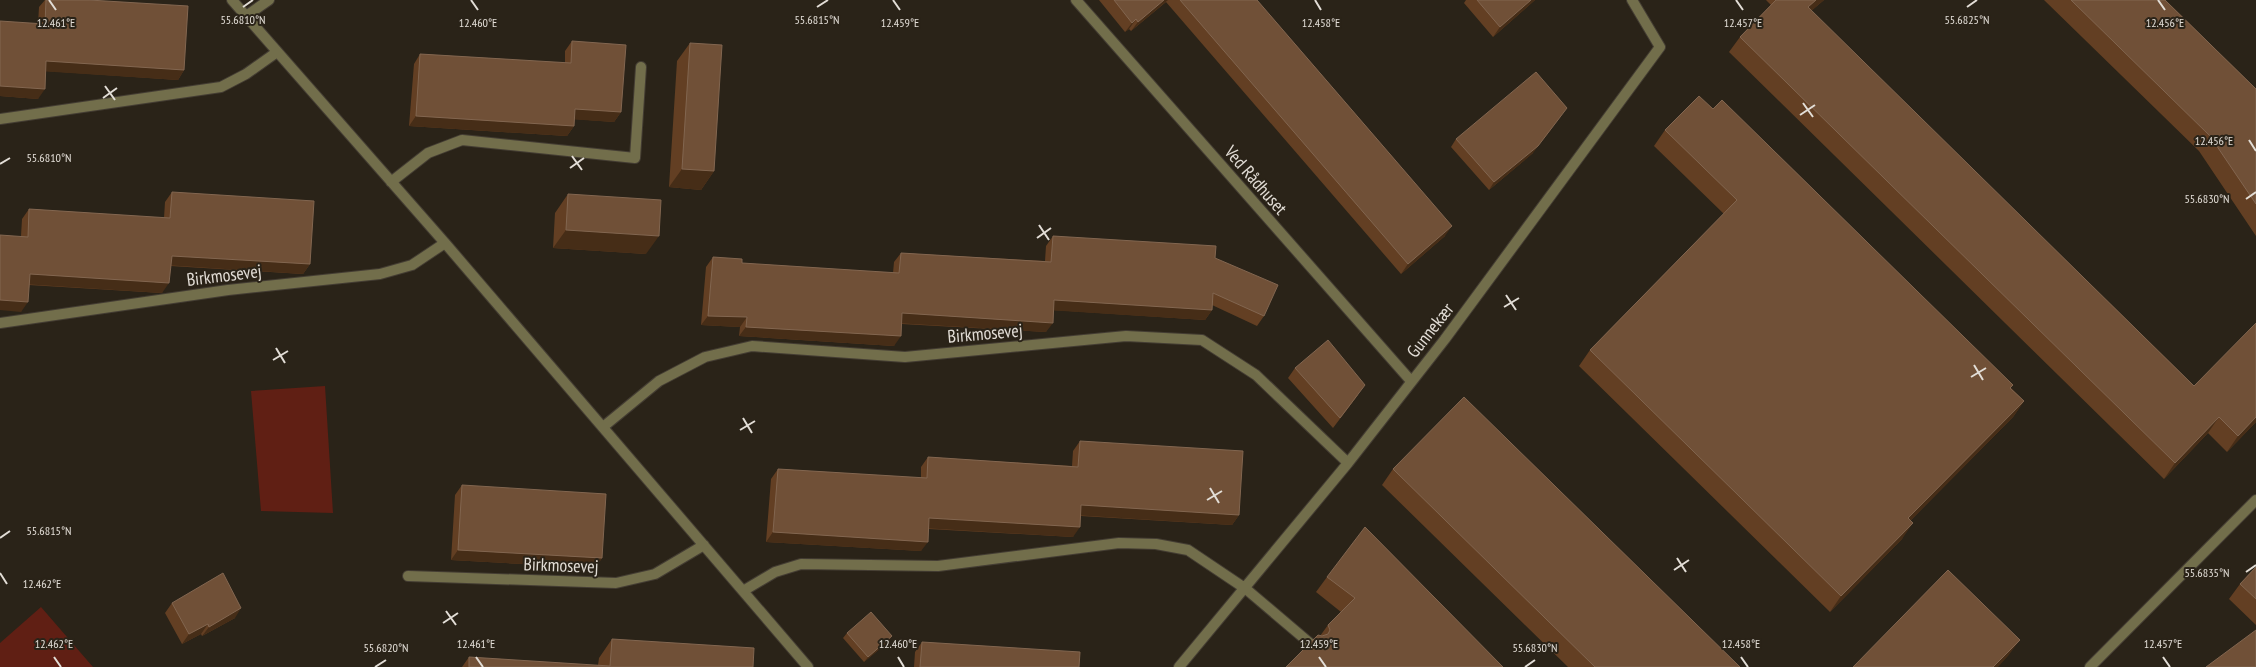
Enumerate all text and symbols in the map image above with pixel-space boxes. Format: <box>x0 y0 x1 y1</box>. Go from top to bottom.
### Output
text: 55.6810°N <box>220 12 266 27</box>
text: 55.6815°N <box>794 12 840 27</box>
text: 55.6825°N <box>1944 12 1990 27</box>
text: 12.461°E <box>37 15 75 30</box>
text: 12.460°E <box>459 15 497 30</box>
text: 12.459°E <box>881 15 919 30</box>
text: 12.458°E <box>1302 15 1340 30</box>
text: 12.457°E <box>1724 15 1762 30</box>
text: 12.456°E <box>2146 15 2184 30</box>
text: 12.456°E <box>2195 133 2233 148</box>
street label: Ved Rådhuset <box>1219 140 1292 219</box>
text: 55.6810°N <box>26 150 72 165</box>
text: 55.6830°N <box>2184 191 2230 206</box>
street label: Birkmosevej <box>185 259 263 291</box>
street label: Gunnekær <box>1401 298 1459 362</box>
street label: Birkmosevej <box>946 318 1024 348</box>
text: 55.6815°N <box>26 523 72 538</box>
street label: Birkmosevej <box>523 552 599 578</box>
text: 55.6835°N <box>2184 565 2230 580</box>
text: 12.462°E <box>23 576 61 591</box>
text: 12.462°E <box>35 636 73 651</box>
text: 12.461°E <box>457 636 495 651</box>
text: 12.460°E <box>879 636 917 651</box>
text: 12.459°E <box>1300 636 1338 651</box>
text: 12.458°E <box>1722 636 1760 651</box>
text: 12.457°E <box>2144 636 2182 651</box>
text: 55.6820°N <box>363 640 409 655</box>
text: 55.6830°N <box>1512 640 1558 655</box>

